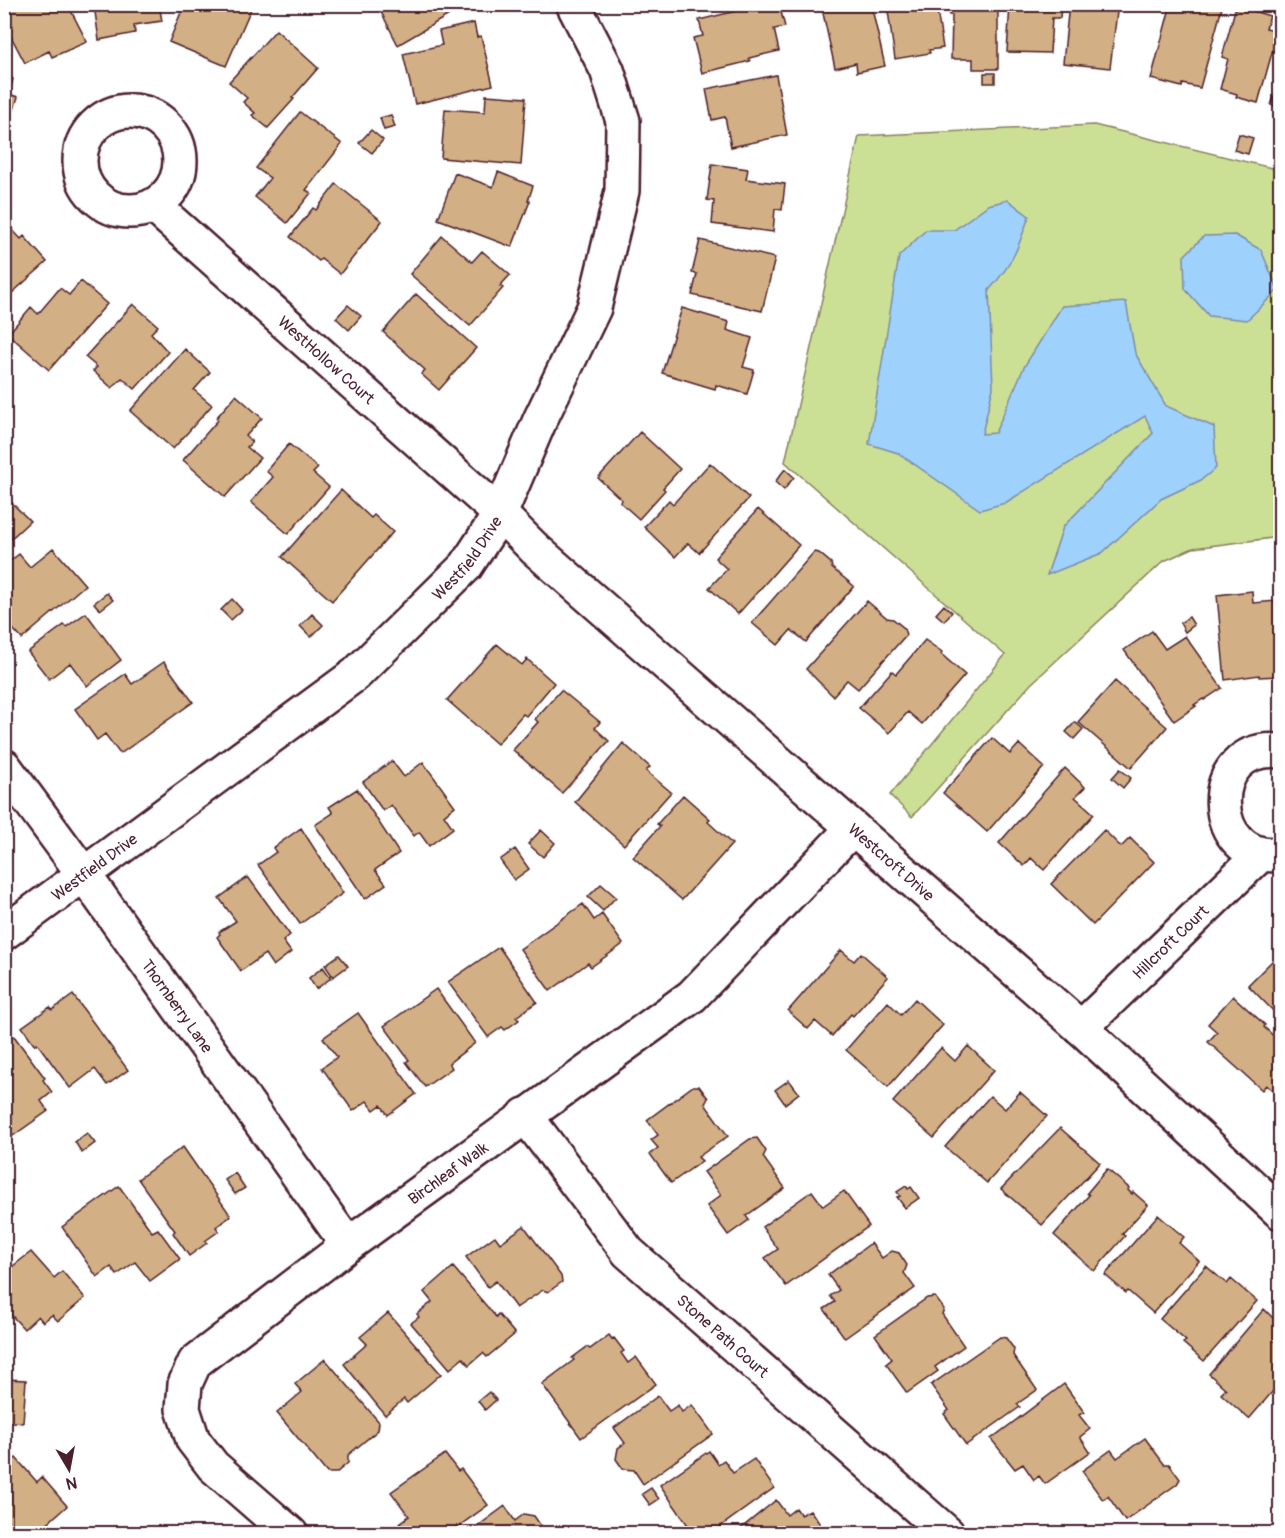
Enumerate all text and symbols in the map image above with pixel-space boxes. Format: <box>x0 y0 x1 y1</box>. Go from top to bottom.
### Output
street label: WestHollow Court <box>273 312 379 409</box>
street label: Westfield Drive <box>428 513 507 605</box>
street label: Westcroft Drive <box>844 819 938 906</box>
street label: Westfield Drive <box>48 829 142 906</box>
street label: Hillcroft Court <box>1129 901 1213 984</box>
street label: Thornberry Lane <box>137 956 217 1057</box>
street label: Birchleaf Walk <box>404 1138 493 1209</box>
street label: Stone Path Court <box>672 1291 773 1383</box>
north arrow <box>39 1439 99 1499</box>
text: N <box>64 1472 78 1494</box>

